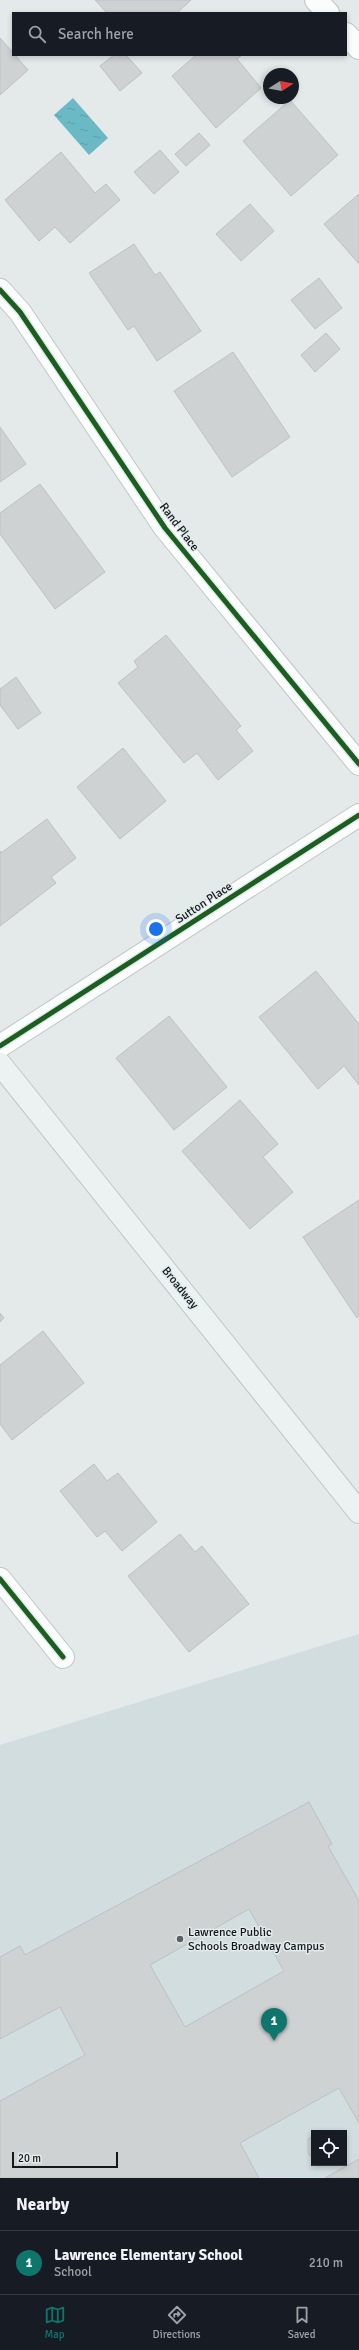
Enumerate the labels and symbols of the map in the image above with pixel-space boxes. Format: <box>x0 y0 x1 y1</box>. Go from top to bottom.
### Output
north arrow <box>263 68 299 104</box>
street label: Rand Place <box>156 500 202 554</box>
street label: Sutton Place <box>173 879 235 927</box>
your location <box>146 919 166 939</box>
street label: Broadway <box>158 1264 202 1312</box>
place label: Lawrence Public Schools Broadway Campus <box>188 1925 324 1954</box>
marker: Lawrence Public Schools Broadway Campus <box>175 1934 185 1944</box>
pin: 1 <box>261 2008 287 2041</box>
scale bar <box>12 2150 118 2169</box>

